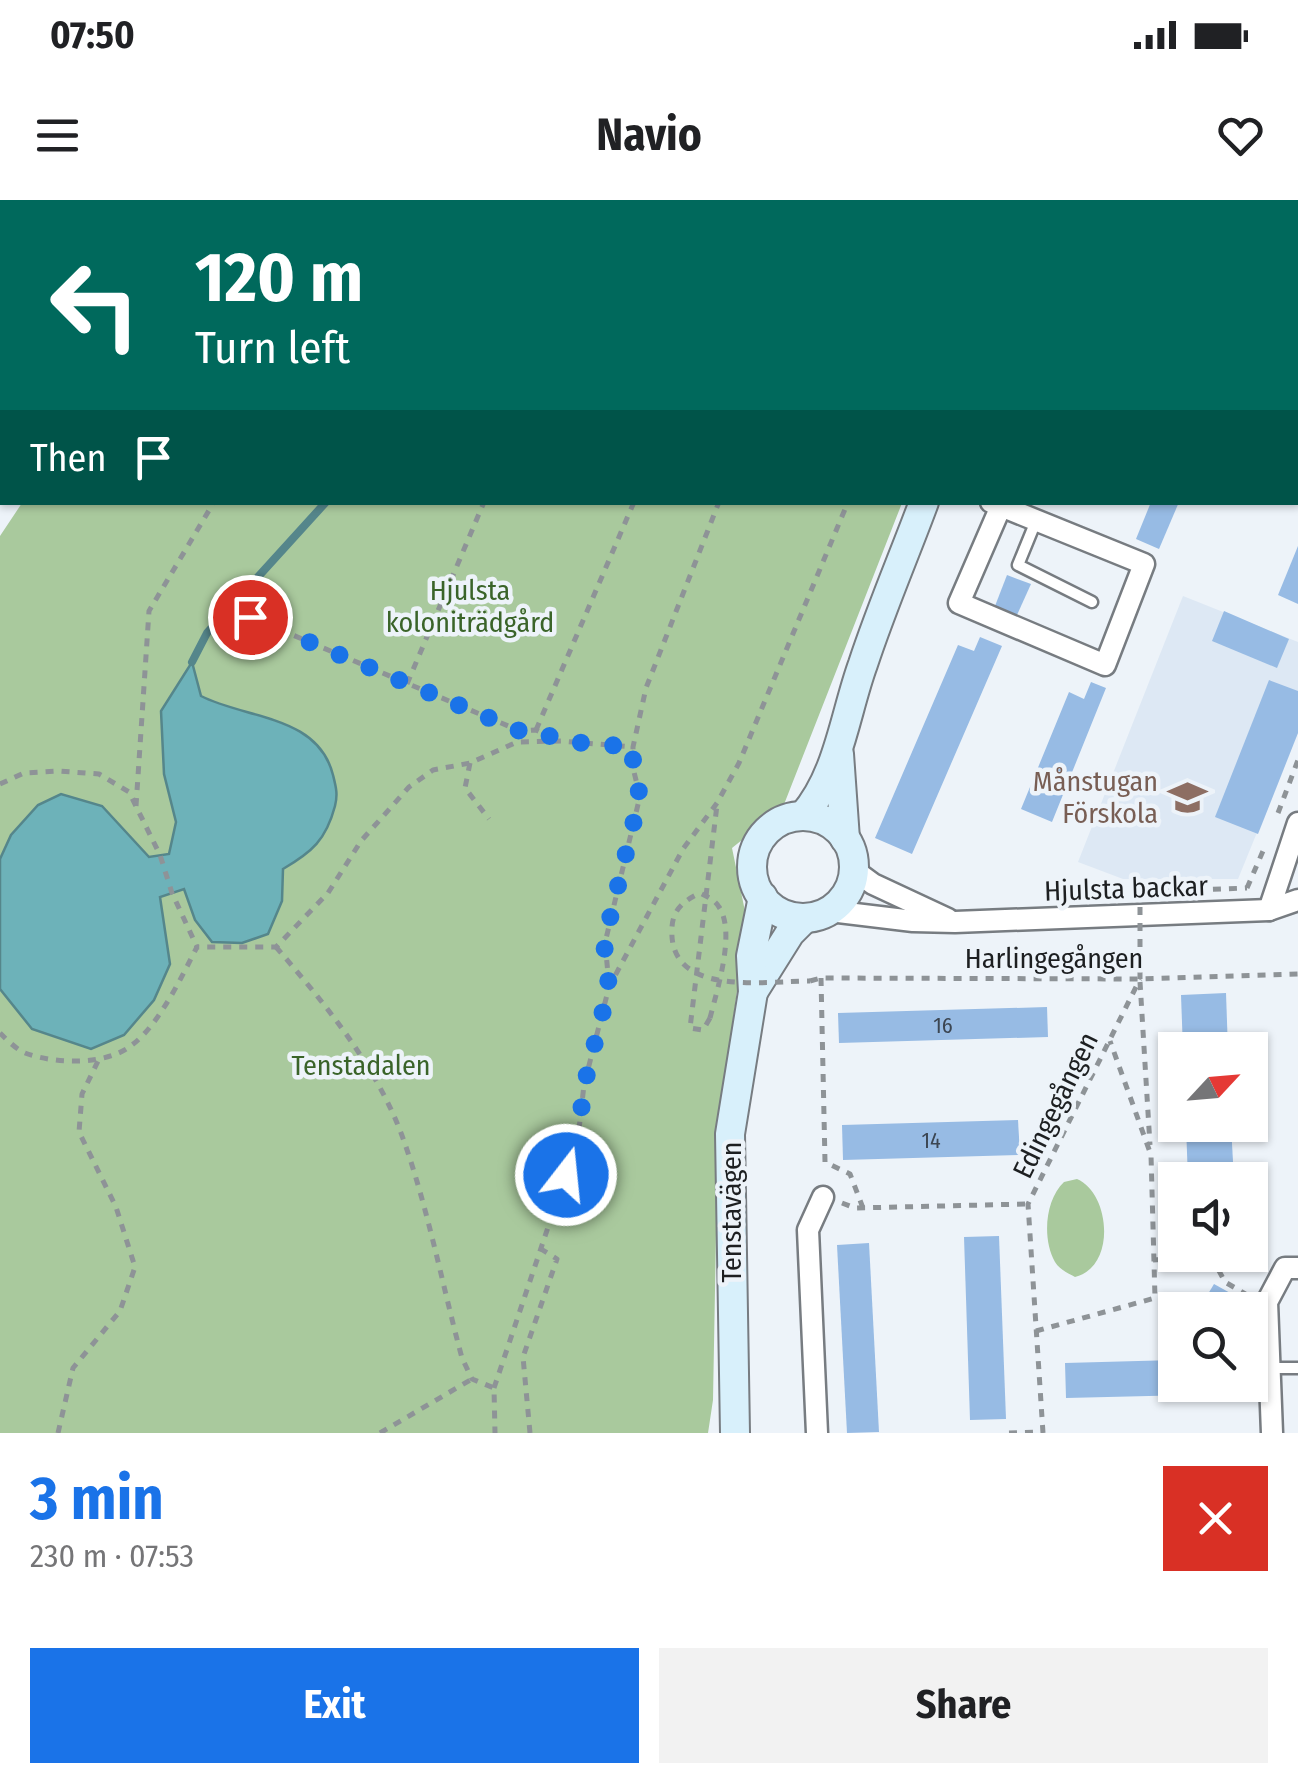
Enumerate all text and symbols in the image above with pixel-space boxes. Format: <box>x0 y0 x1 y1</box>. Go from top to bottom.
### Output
text: 07:50 <box>50 12 135 58</box>
icon: menu <box>30 108 85 163</box>
text: Navio <box>596 108 702 162</box>
icon: heart <box>1213 108 1268 163</box>
text: 120 m <box>195 236 363 320</box>
icon: left <box>30 240 160 370</box>
text: Turn left <box>195 321 350 375</box>
icon: arrive <box>126 430 181 485</box>
text: Then <box>30 435 106 481</box>
park label: Hjulsta koloniträdgård <box>386 574 554 639</box>
pin <box>208 575 293 660</box>
icon: arrive <box>223 590 278 645</box>
place label: Månstugan Förskola <box>1033 765 1158 830</box>
school or university icon: Månstugan Förskola <box>1167 776 1209 818</box>
street label: Hjulsta backar <box>1044 869 1209 908</box>
street label: Harlingegången <box>965 942 1143 975</box>
house number: 16 <box>933 1012 953 1039</box>
street label: Edingegången <box>1006 1027 1105 1184</box>
north arrow <box>1158 1032 1268 1142</box>
map controls <box>1158 1032 1268 1402</box>
park label: Tenstadalen <box>292 1049 430 1082</box>
position arrow <box>514 1123 618 1227</box>
house number: 14 <box>921 1127 941 1154</box>
street label: Tenstavägen <box>715 1141 748 1283</box>
button: sound <box>1158 1162 1268 1272</box>
button: search <box>1158 1292 1268 1402</box>
text: 3 min <box>30 1463 164 1535</box>
button: close <box>1163 1466 1268 1571</box>
text: 230 m · 07:53 <box>30 1537 194 1575</box>
button: Exit <box>30 1648 639 1763</box>
button: Share <box>659 1648 1268 1763</box>

